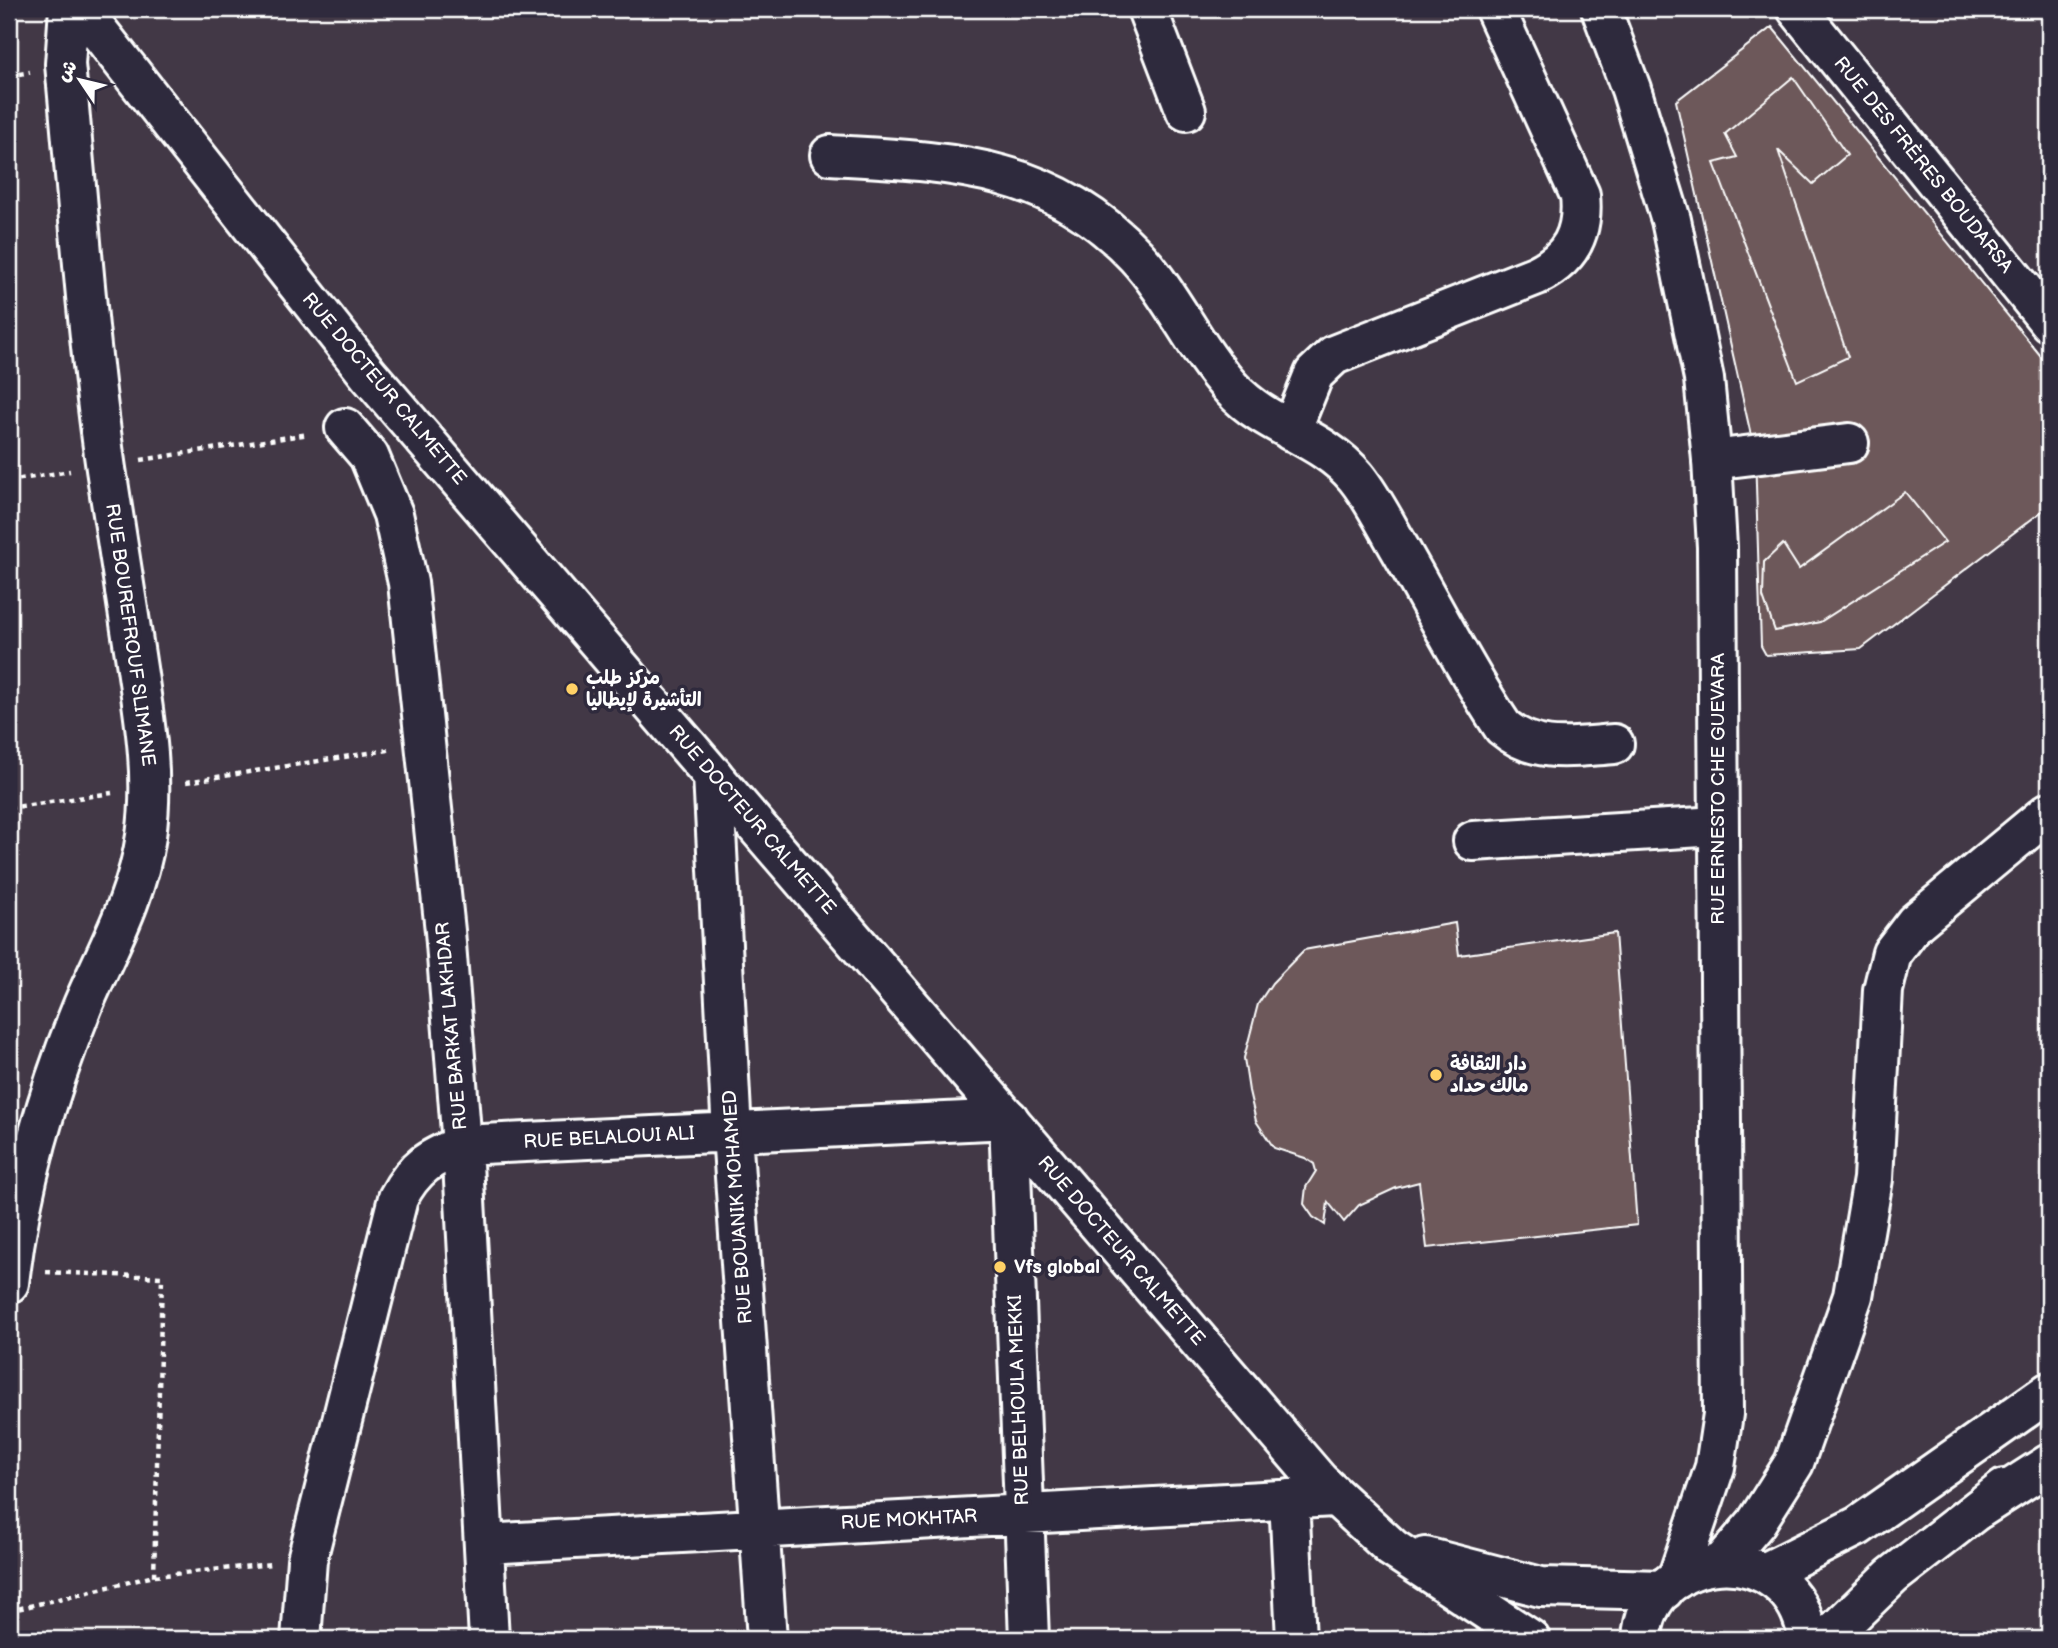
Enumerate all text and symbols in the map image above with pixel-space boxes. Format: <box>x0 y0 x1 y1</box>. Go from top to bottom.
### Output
north arrow <box>46 46 116 116</box>
street label: RUE DES FRÈRES BOUDARSA <box>1829 52 2018 278</box>
text: ش <box>52 56 83 86</box>
street label: RUE DOCTEUR CALMETTE <box>297 288 471 490</box>
street label: RUE BOUREFROUF SLIMANE <box>100 502 160 768</box>
street label: RUE ERNESTO CHE GUEVARA <box>1707 653 1730 925</box>
place label: مركز طلب التأشيرة لإيطاليا <box>586 667 702 712</box>
marker: مركز طلب التأشيرة لإيطاليا <box>564 681 580 697</box>
street label: RUE DOCTEUR CALMETTE <box>663 721 841 919</box>
street label: RUE BARKAT LAKHDAR <box>431 921 473 1131</box>
place label: دار الثقافة مالك حداد <box>1450 1053 1529 1098</box>
marker: دار الثقافة مالك حداد <box>1428 1067 1444 1083</box>
street label: RUE BOUANIK MOHAMED <box>718 1089 758 1325</box>
street label: RUE BELALOUI ALI <box>523 1122 695 1154</box>
street label: RUE DOCTEUR CALMETTE <box>1032 1152 1210 1350</box>
place label: Vfs global <box>1014 1256 1100 1279</box>
marker: Vfs global <box>992 1259 1008 1275</box>
street label: RUE BELHOULA MEKKI <box>1004 1294 1034 1506</box>
street label: RUE MOKHTAR <box>840 1505 978 1535</box>

